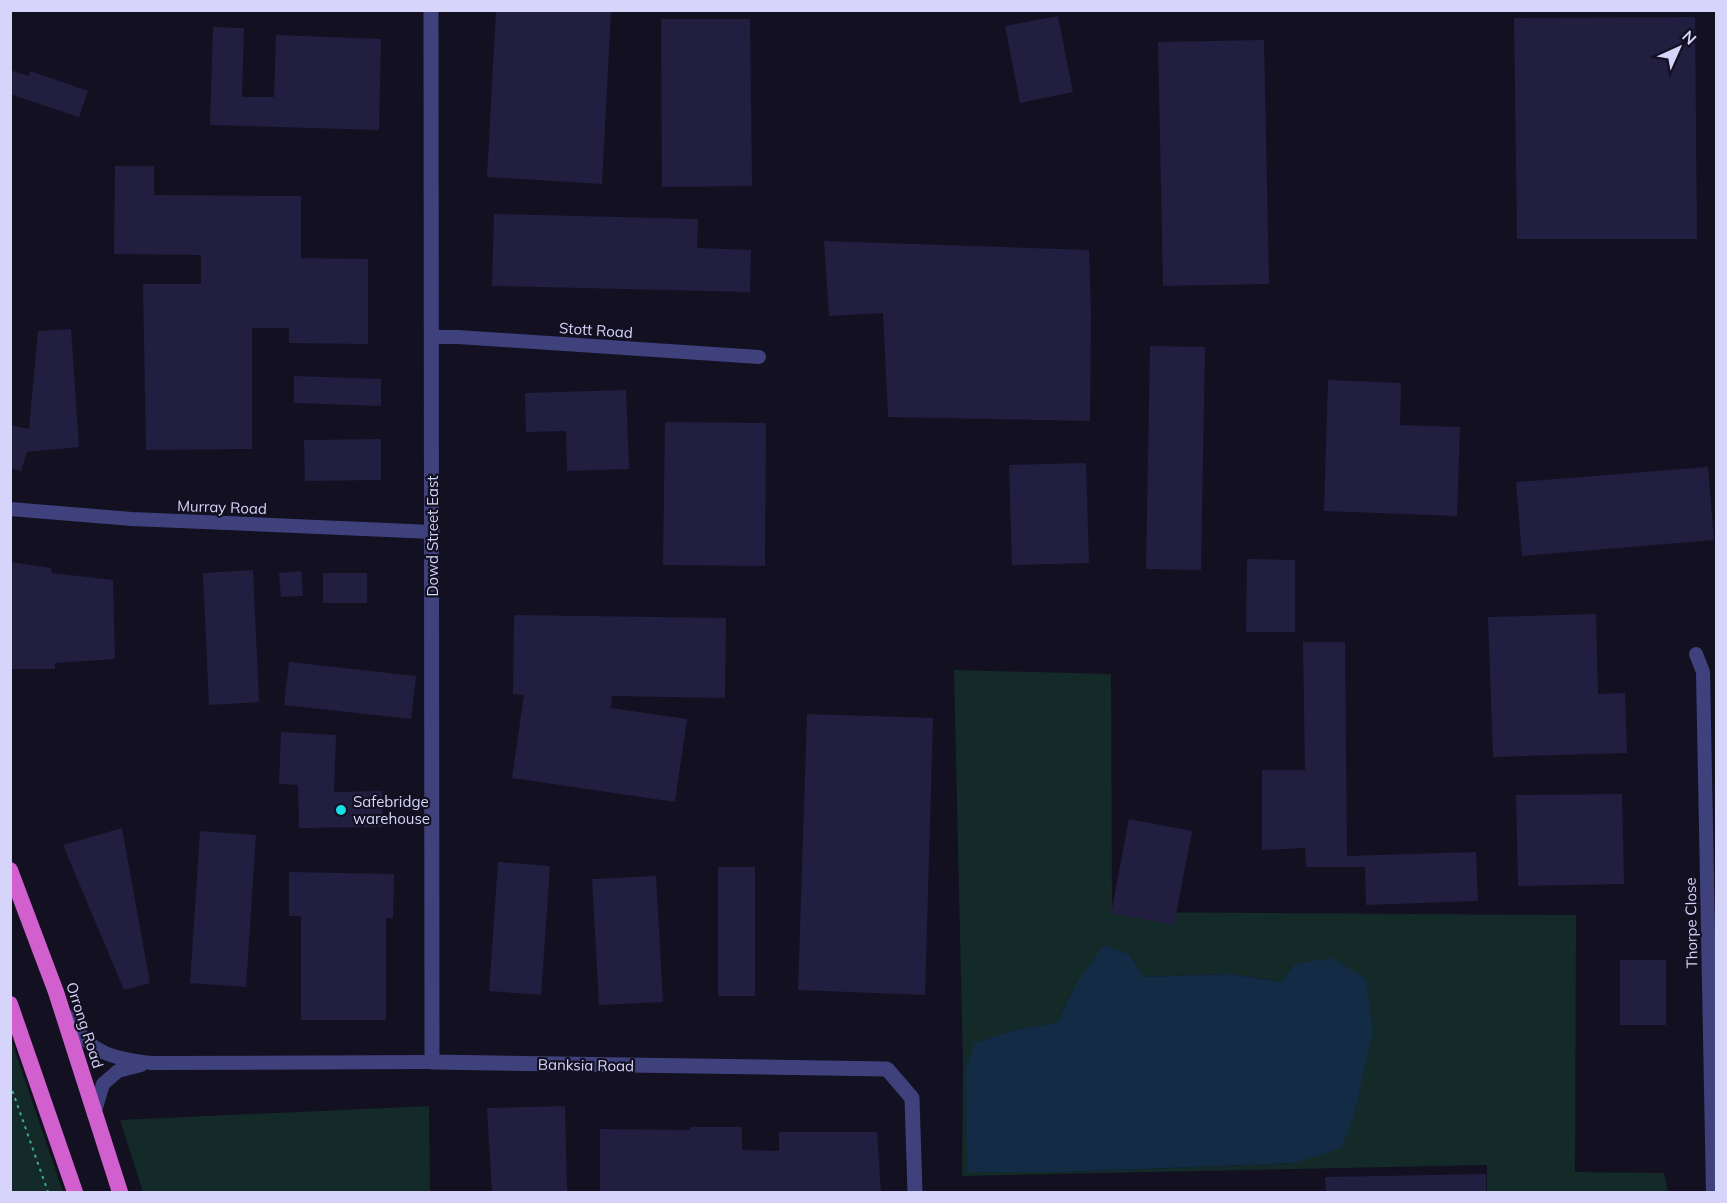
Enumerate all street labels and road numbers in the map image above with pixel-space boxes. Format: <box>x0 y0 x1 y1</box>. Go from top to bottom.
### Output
street label: Stott Road <box>558 318 634 342</box>
street label: Dowd Street East <box>423 475 442 597</box>
street label: Murray Road <box>177 496 267 518</box>
street label: Thorpe Close <box>1681 877 1701 969</box>
street label: Orrong Road <box>62 980 108 1070</box>
street label: Banksia Road <box>538 1055 634 1075</box>

